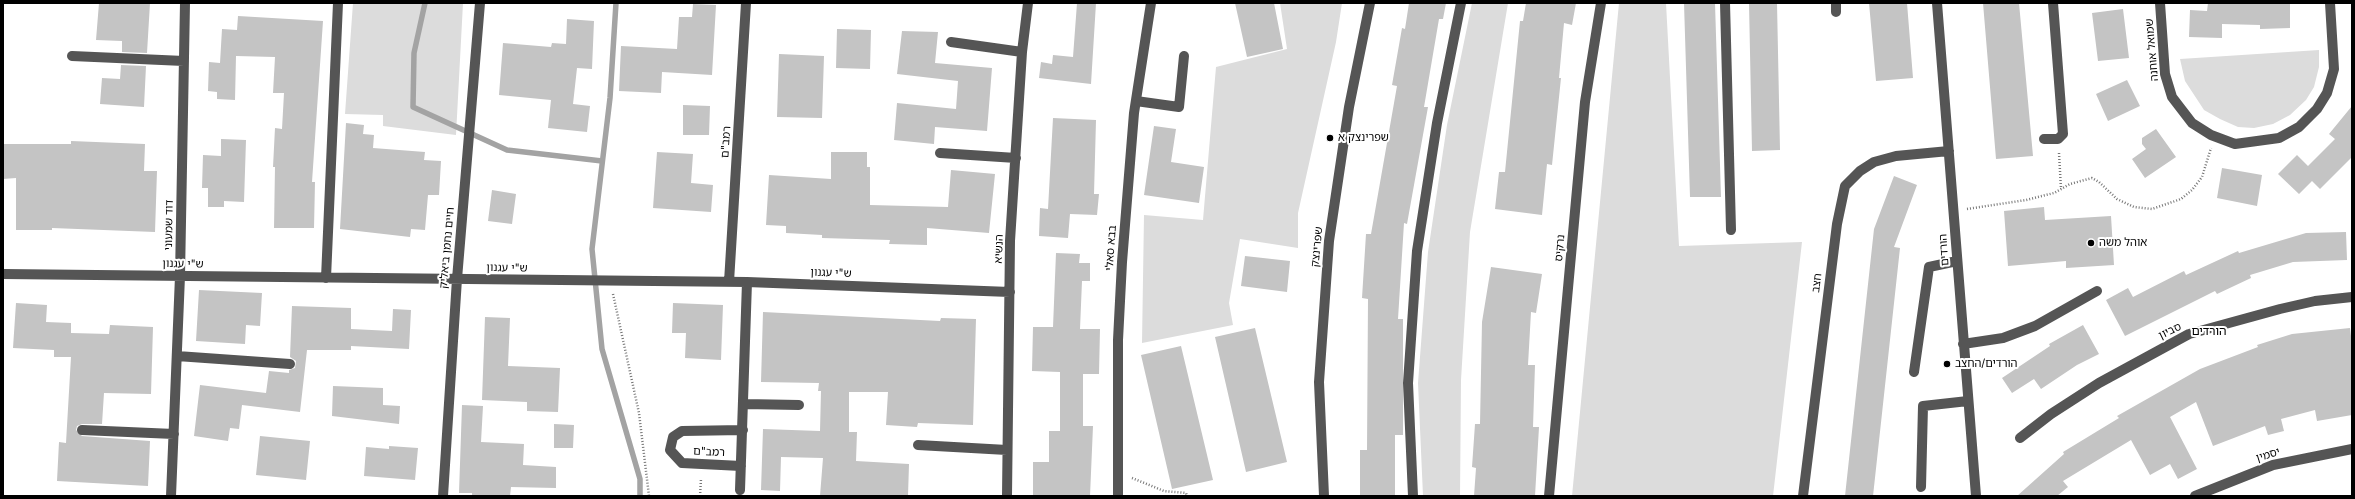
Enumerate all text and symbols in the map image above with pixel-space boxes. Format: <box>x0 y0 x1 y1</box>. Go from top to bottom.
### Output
street label: שמואל אוחנה <box>2143 18 2161 82</box>
street label: רמב"ם <box>718 126 734 158</box>
place label: שפרינצק א <box>1338 131 1389 145</box>
marker: שפרינצק א <box>1325 133 1335 143</box>
street label: דוד שמעוני <box>162 200 176 250</box>
street label: חיים נחמן ביאליק <box>437 207 457 289</box>
street label: בבא סאלי <box>1103 225 1119 271</box>
street label: שפרינצק <box>1308 226 1326 268</box>
street label: הורדים <box>1936 233 1952 267</box>
street label: הנשיא <box>992 234 1006 264</box>
street label: נרקיס <box>1552 234 1568 262</box>
place label: אוהל משה <box>2099 236 2147 250</box>
marker: אוהל משה <box>2086 238 2096 248</box>
street label: ש"י עגנון <box>162 257 204 271</box>
street label: ש"י עגנון <box>486 261 528 275</box>
street label: ש"י עגנון <box>810 266 852 280</box>
street label: חצב <box>1809 273 1825 293</box>
street label: סביון <box>2157 320 2183 342</box>
district label: הורדים <box>2191 324 2227 338</box>
place label: הורדים/החצב <box>1955 357 2018 371</box>
marker: הורדים/החצב <box>1942 359 1952 369</box>
street label: רמב"ם <box>693 445 725 459</box>
street label: יסמין <box>2254 445 2282 465</box>

